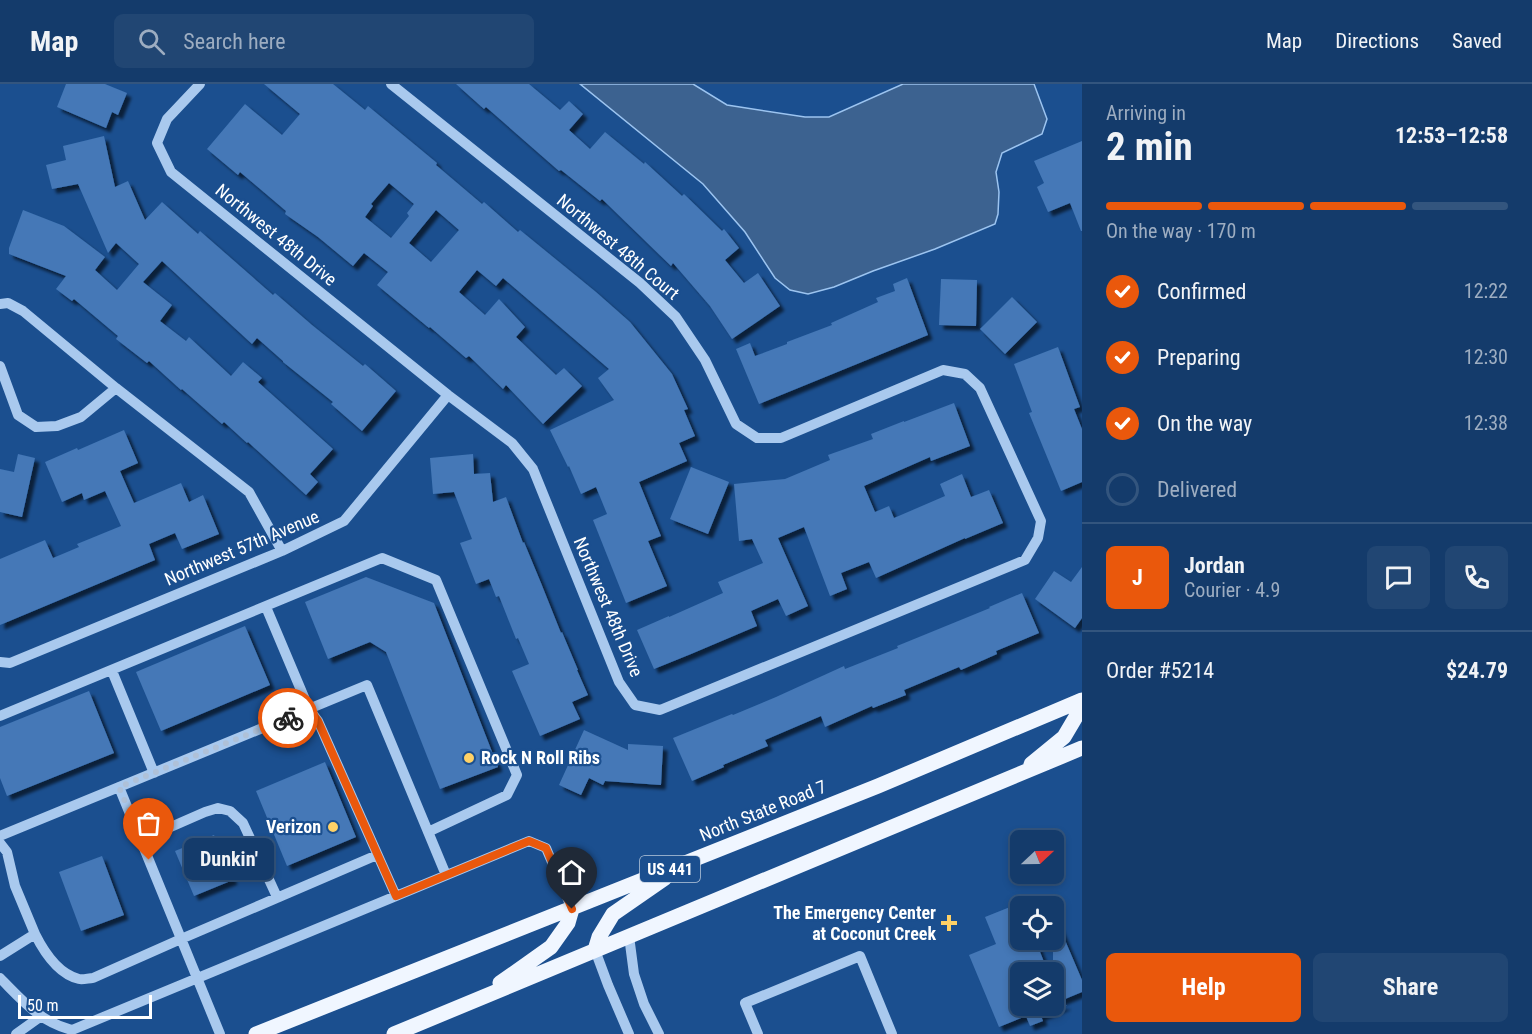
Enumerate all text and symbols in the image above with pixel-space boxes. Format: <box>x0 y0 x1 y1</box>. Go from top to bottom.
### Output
search box <box>114 14 534 68</box>
text: Map <box>30 25 78 58</box>
icon: search <box>135 25 168 58</box>
text: Search here <box>183 29 286 54</box>
text: Map <box>1266 29 1302 53</box>
text: Directions <box>1335 29 1419 53</box>
text: Saved <box>1452 29 1502 53</box>
text: Arriving in <box>1106 101 1186 125</box>
text: 12:53–12:58 <box>1395 123 1508 148</box>
text: 2 min <box>1106 124 1193 170</box>
street label: Northwest 48th Drive <box>212 179 341 290</box>
street label: Northwest 48th Court <box>553 189 684 304</box>
text: On the way · 170 m <box>1106 219 1256 243</box>
icon: check <box>1106 275 1139 308</box>
text: Confirmed <box>1157 279 1246 304</box>
text: 12:22 <box>1464 279 1508 303</box>
icon: check <box>1106 341 1139 374</box>
text: Preparing <box>1157 345 1241 370</box>
text: 12:30 <box>1464 345 1508 369</box>
icon: check <box>1106 407 1139 440</box>
text: On the way <box>1157 411 1252 436</box>
text: 12:38 <box>1464 411 1508 435</box>
text: Delivered <box>1157 477 1237 502</box>
street label: Northwest 57th Avenue <box>161 506 322 590</box>
street label: Northwest 48th Drive <box>570 534 647 680</box>
button: chat <box>1367 546 1430 609</box>
button: phone <box>1445 546 1508 609</box>
text: Jordan <box>1184 553 1245 578</box>
text: J <box>1132 565 1143 590</box>
text: Courier · 4.9 <box>1184 578 1280 602</box>
text: Order #5214 <box>1106 658 1214 683</box>
text: $24.79 <box>1446 658 1508 683</box>
courier <box>258 688 318 748</box>
icon: bike <box>272 702 305 735</box>
place label: Rock N Roll Ribs <box>481 747 600 768</box>
marker: Rock N Roll Ribs <box>462 751 476 765</box>
street label: North State Road 7 <box>696 776 829 845</box>
pin <box>123 798 174 860</box>
icon: bag <box>132 807 165 840</box>
place label: Verizon <box>266 816 321 837</box>
marker: Verizon <box>326 820 340 834</box>
north arrow <box>1010 830 1064 884</box>
map controls <box>1010 830 1064 1016</box>
callout: Dunkin' <box>185 839 275 881</box>
text: Dunkin' <box>200 847 258 871</box>
pin <box>546 847 597 909</box>
icon: home <box>555 856 588 889</box>
road number: US 441 <box>640 856 700 882</box>
button: locate <box>1010 896 1064 950</box>
place label: The Emergency Center at Coconut Creek <box>773 902 936 944</box>
marker: The Emergency Center at Coconut Creek <box>940 914 958 932</box>
button: Help <box>1106 953 1301 1022</box>
button: Share <box>1313 953 1508 1022</box>
button: layers <box>1010 962 1064 1016</box>
scale bar <box>18 992 152 1020</box>
text: 50 m <box>27 996 59 1015</box>

